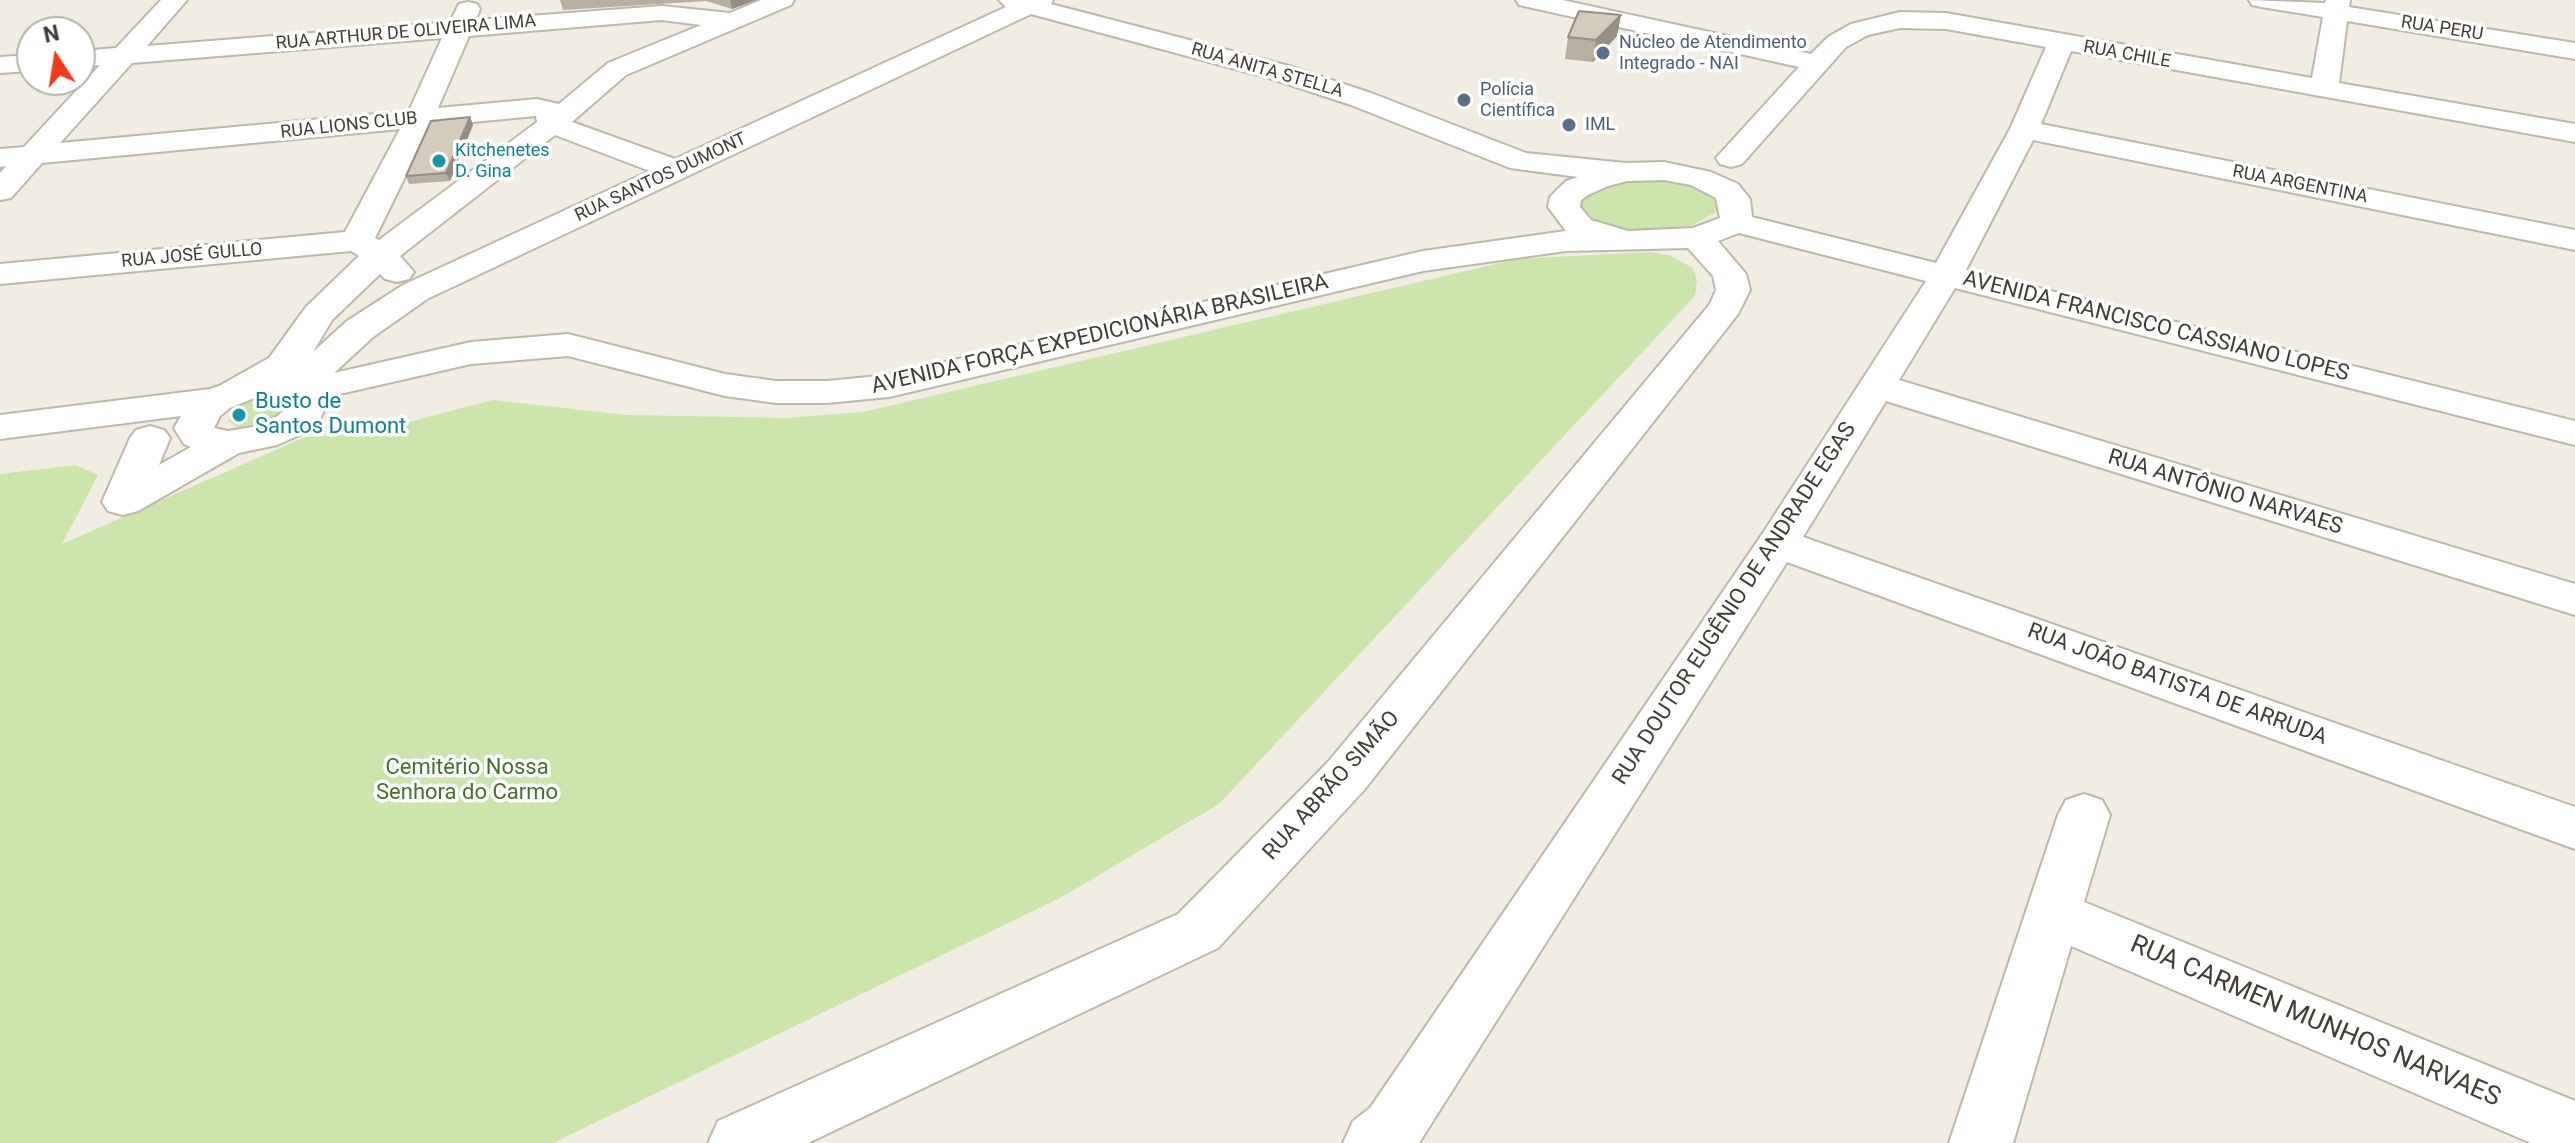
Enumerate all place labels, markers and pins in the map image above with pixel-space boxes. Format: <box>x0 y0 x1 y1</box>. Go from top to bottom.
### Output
place label: Núcleo de Atendimento Integrado - NAI <box>1619 32 1807 74</box>
marker: Núcleo de Atendimento Integrado - NAI <box>1594 44 1612 62</box>
place label: Polícia Científica <box>1480 79 1555 122</box>
marker: Polícia Científica <box>1455 91 1473 109</box>
place label: IML <box>1585 114 1615 136</box>
marker: IML <box>1560 116 1578 134</box>
place label: Kitchenetes D. Gina <box>455 140 550 182</box>
marker: Kitchenetes D. Gina <box>430 152 448 170</box>
place label: Busto de Santos Dumont <box>255 389 406 440</box>
marker: Busto de Santos Dumont <box>230 406 248 424</box>

